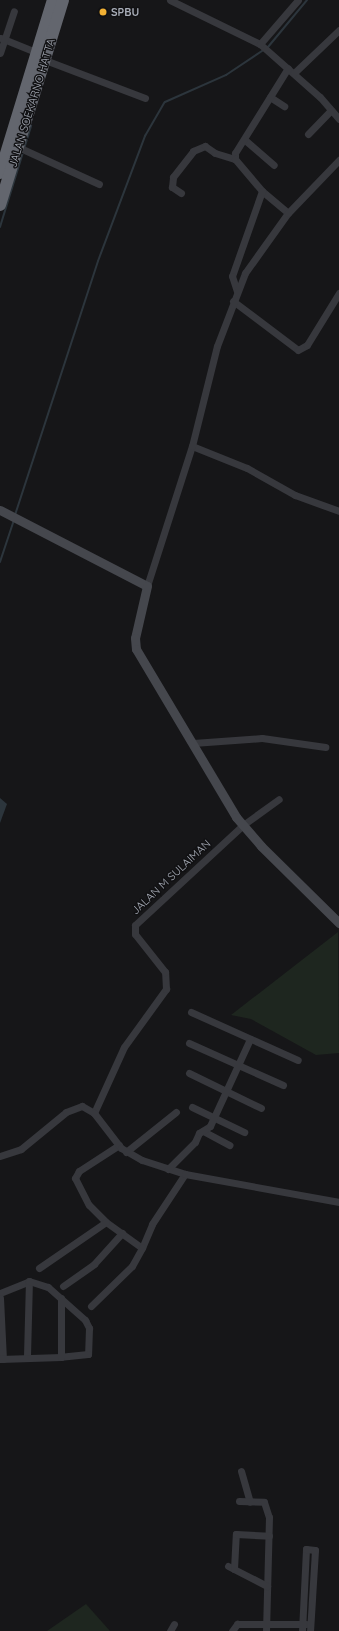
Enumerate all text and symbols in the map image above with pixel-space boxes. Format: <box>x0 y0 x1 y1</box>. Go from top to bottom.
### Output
place label: SPBU <box>111 5 139 19</box>
marker: SPBU <box>98 7 108 17</box>
street label: JALAN SOEKARNO HATTA <box>6 37 58 169</box>
street label: JALAN M SULAIMAN <box>129 837 213 917</box>

